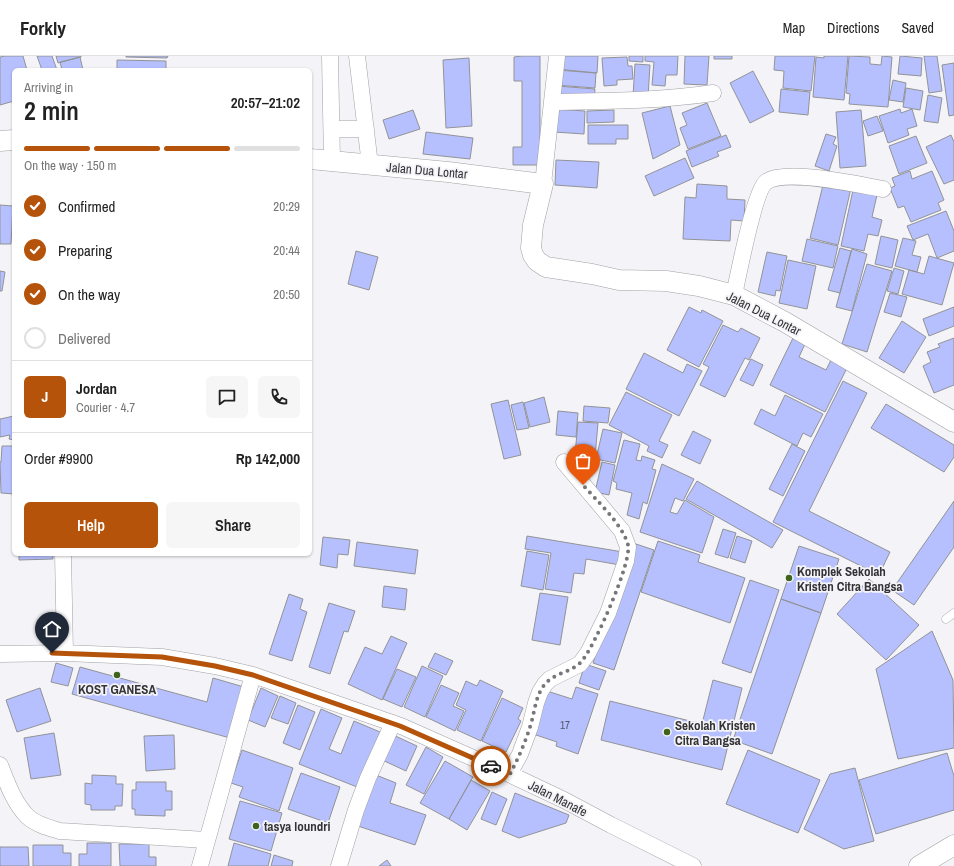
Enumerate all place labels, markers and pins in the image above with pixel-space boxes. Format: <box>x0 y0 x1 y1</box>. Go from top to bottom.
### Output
pin <box>566 444 600 485</box>
place label: Komplek Sekolah Kristen Citra Bangsa <box>797 563 903 595</box>
marker: Komplek Sekolah Kristen Citra Bangsa <box>784 573 794 583</box>
pin <box>35 612 69 653</box>
marker: KOST GANESA <box>112 670 122 680</box>
place label: KOST GANESA <box>78 681 156 698</box>
place label: Sekolah Kristen Citra Bangsa <box>675 717 756 749</box>
marker: Sekolah Kristen Citra Bangsa <box>662 727 672 737</box>
place label: tasya loundri <box>264 818 330 835</box>
marker: tasya loundri <box>251 821 261 831</box>

